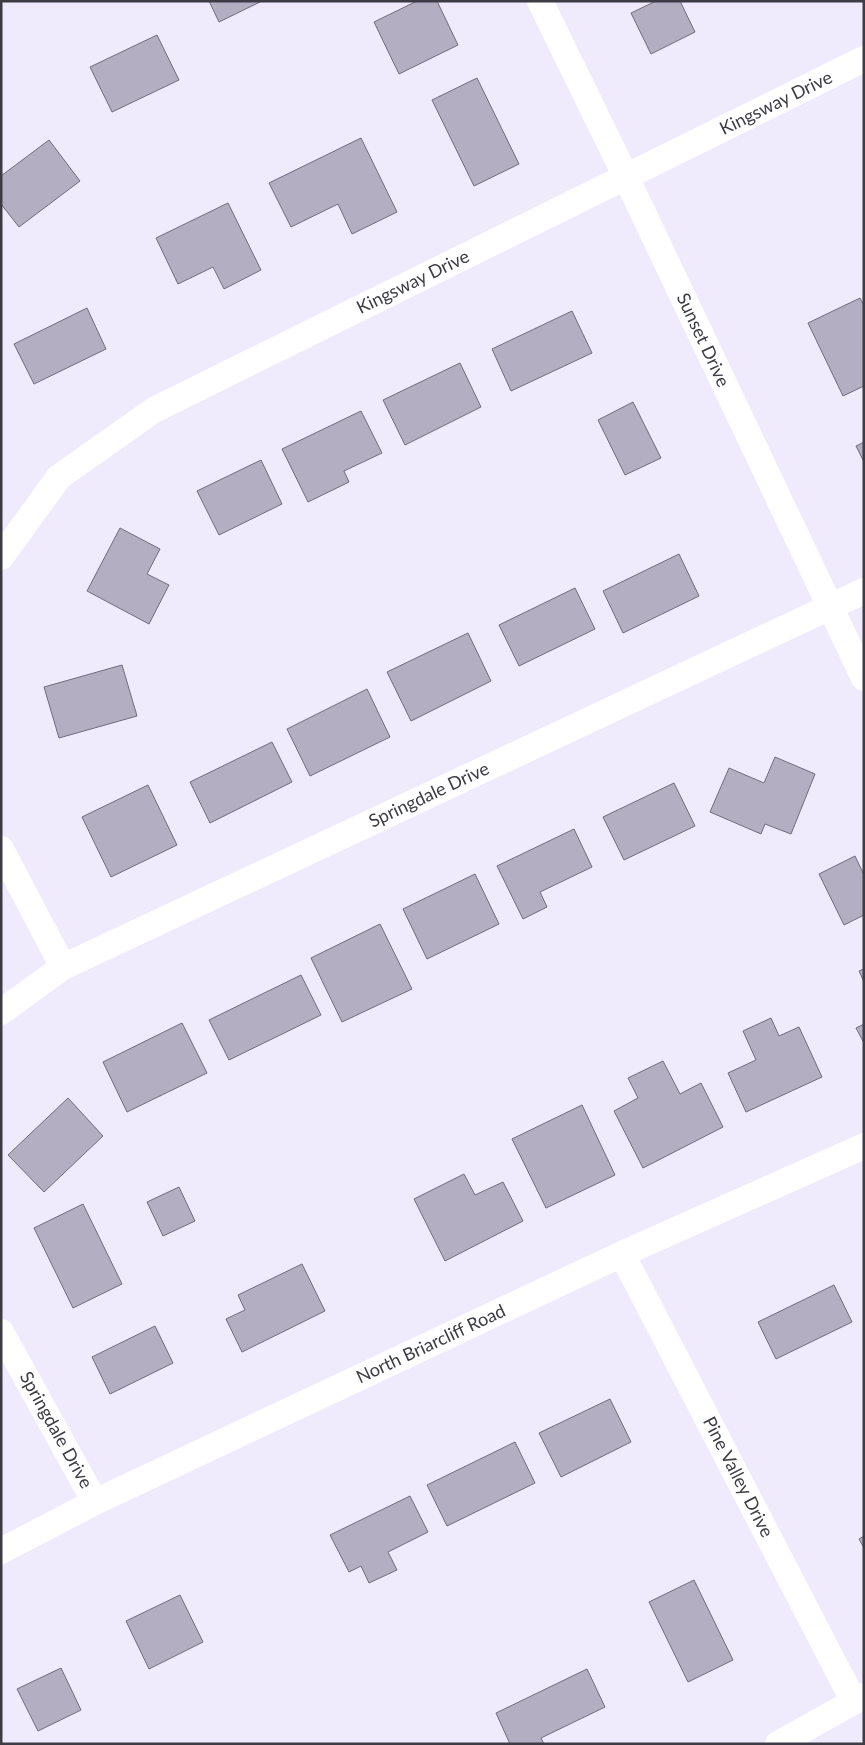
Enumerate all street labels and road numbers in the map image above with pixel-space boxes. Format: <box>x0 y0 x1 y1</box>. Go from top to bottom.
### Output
street label: Kingsway Drive <box>716 65 835 139</box>
street label: Kingsway Drive <box>353 244 472 318</box>
street label: Sunset Drive <box>673 289 735 390</box>
street label: Springdale Drive <box>365 757 492 832</box>
street label: North Briarcliff Road <box>352 1299 509 1387</box>
street label: Springdale Drive <box>16 1367 98 1492</box>
street label: Pine Valley Drive <box>699 1413 779 1541</box>

